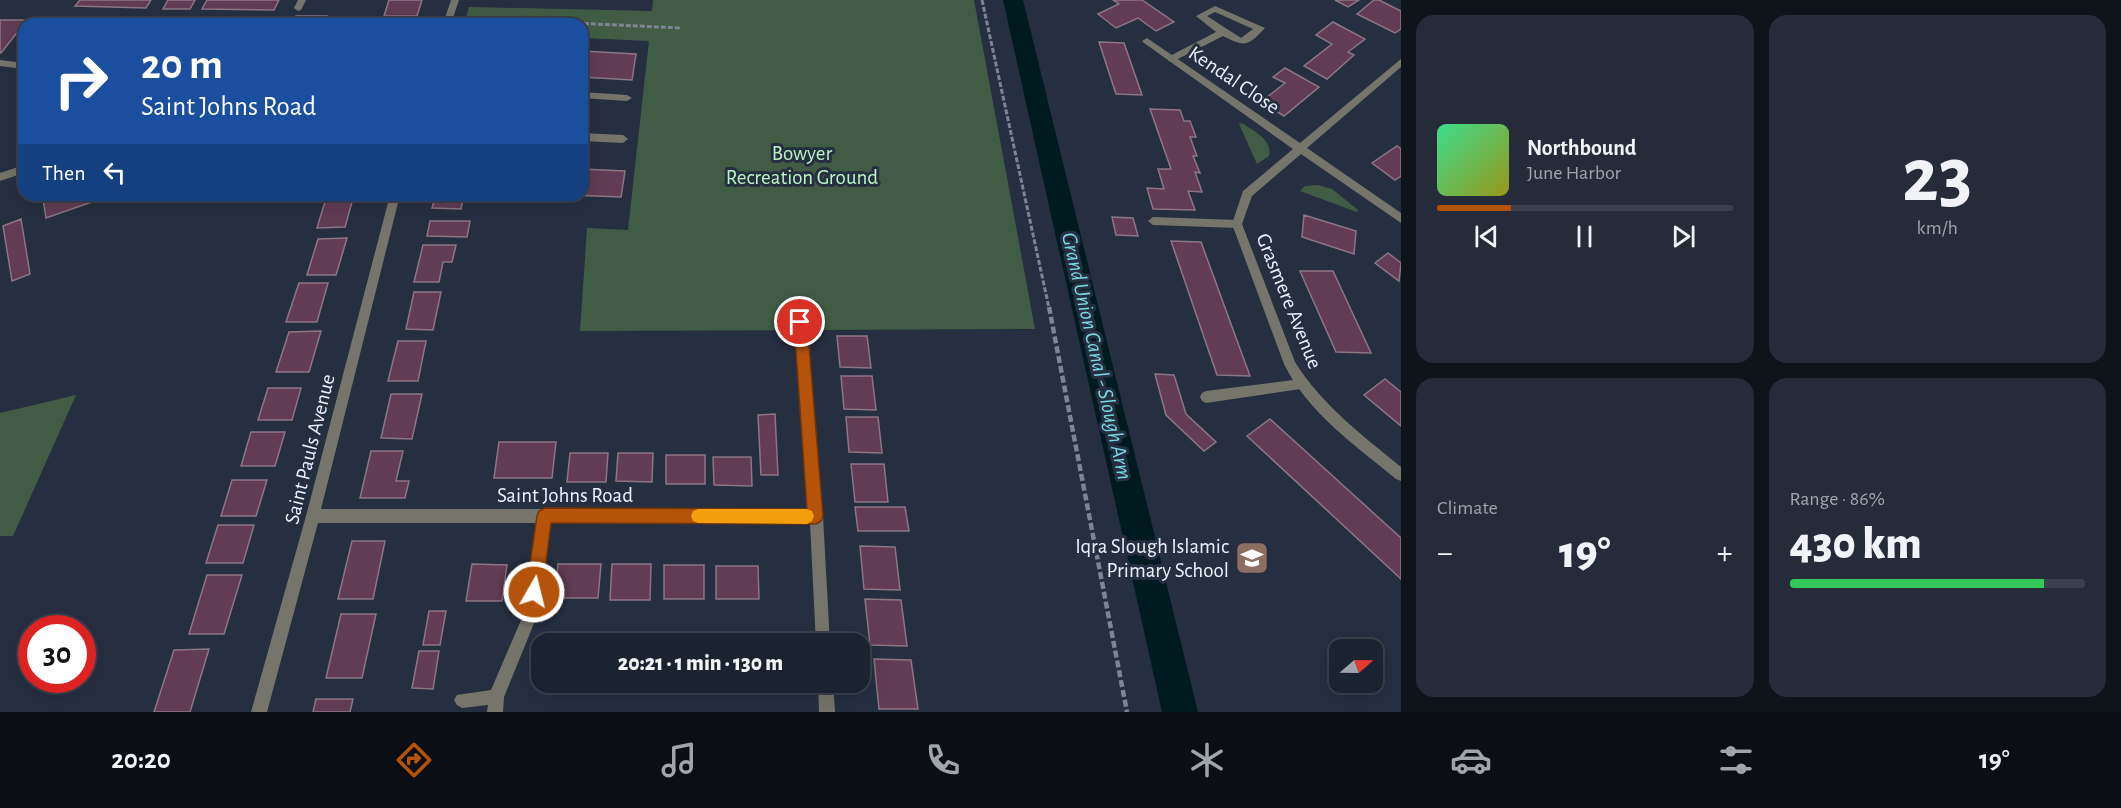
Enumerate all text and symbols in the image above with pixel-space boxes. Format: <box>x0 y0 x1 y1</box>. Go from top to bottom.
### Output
icon: right <box>42 42 120 120</box>
street label: Kendal Close <box>1185 42 1283 118</box>
text: 20 m <box>141 44 223 86</box>
text: Saint Johns Road <box>141 93 316 120</box>
text: Northbound <box>1527 137 1636 159</box>
text: 23 <box>1902 138 1972 216</box>
park label: Bowyer Recreation Ground <box>726 143 878 188</box>
icon: left <box>98 156 131 189</box>
text: Then <box>42 162 86 184</box>
text: June Harbor <box>1527 163 1621 183</box>
text: km/h <box>1917 218 1958 238</box>
icon: previous <box>1470 220 1503 253</box>
icon: pause <box>1568 220 1601 253</box>
icon: next <box>1667 220 1700 253</box>
water label: Grand Union Canal - Slough Arm <box>1058 230 1136 482</box>
street label: Grasmere Avenue <box>1252 230 1326 372</box>
pin <box>774 296 825 347</box>
icon: arrive <box>783 305 816 338</box>
street label: Saint Pauls Avenue <box>281 372 339 526</box>
street label: Saint Johns Road <box>497 485 633 506</box>
text: Range · 86% <box>1790 489 1885 509</box>
text: Climate <box>1437 498 1498 518</box>
text: 430 km <box>1790 522 1922 567</box>
text: 19° <box>1559 531 1611 576</box>
place label: Iqra Slough Islamic Primary School <box>1075 536 1229 581</box>
text: − <box>1437 537 1453 570</box>
text: + <box>1717 537 1733 570</box>
school or university icon: Iqra Slough Islamic Primary School <box>1234 540 1270 576</box>
position arrow <box>502 560 566 624</box>
speed limit sign: 30 <box>18 615 96 693</box>
north arrow <box>1329 639 1383 693</box>
map controls <box>1329 639 1383 693</box>
text: 20:21 · 1 min · 130 m <box>618 652 783 674</box>
icon: directions <box>393 739 435 781</box>
icon: music <box>658 739 700 781</box>
icon: phone <box>922 739 964 781</box>
icon: climate <box>1186 739 1228 781</box>
icon: car <box>1450 739 1492 781</box>
icon: filters <box>1715 739 1757 781</box>
text: 20:20 <box>111 746 171 773</box>
text: 19° <box>1979 746 2010 773</box>

